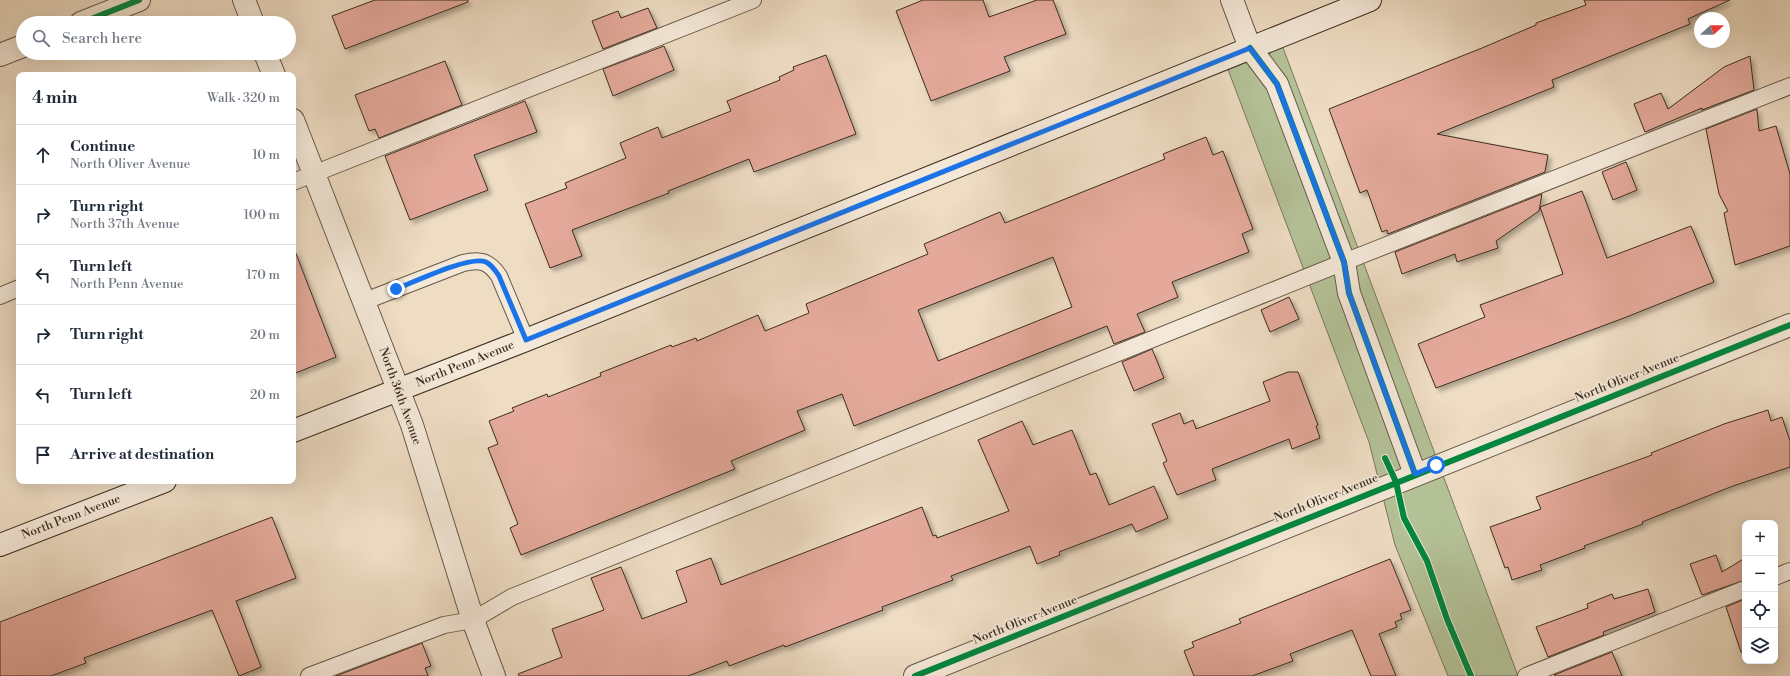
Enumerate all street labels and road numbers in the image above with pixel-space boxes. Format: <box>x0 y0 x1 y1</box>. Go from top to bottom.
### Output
street label: North Penn Avenue <box>414 337 516 391</box>
street label: North 36th Avenue <box>375 345 425 447</box>
street label: North Oliver Avenue <box>1573 350 1681 406</box>
street label: North Oliver Avenue <box>1272 470 1380 526</box>
street label: North Penn Avenue <box>19 491 123 543</box>
street label: North Oliver Avenue <box>971 592 1079 648</box>

